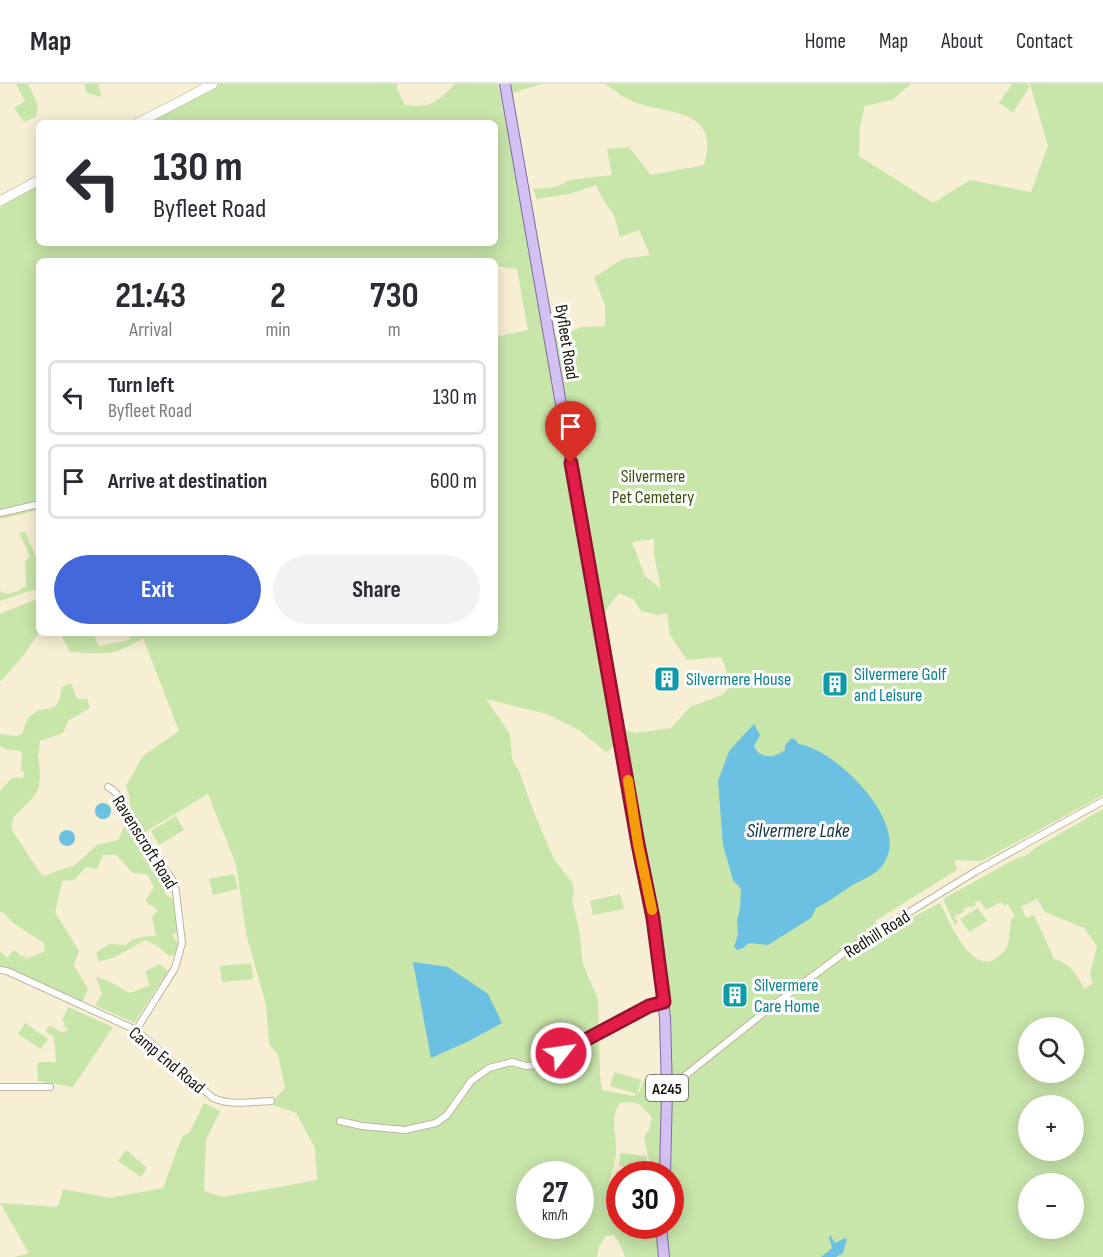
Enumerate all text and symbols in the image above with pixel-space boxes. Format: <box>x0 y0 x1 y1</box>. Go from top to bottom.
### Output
text: Map <box>30 25 71 58</box>
text: Home <box>805 29 846 54</box>
text: Map <box>879 29 908 54</box>
text: About <box>941 29 983 54</box>
text: Contact <box>1016 29 1073 54</box>
text: 130 m <box>153 142 243 193</box>
icon: left <box>54 144 132 222</box>
text: Byfleet Road <box>153 193 266 225</box>
text: 21:43 <box>115 275 186 318</box>
text: 2 <box>270 275 286 318</box>
text: 730 <box>370 275 419 318</box>
street label: Byfleet Road <box>550 303 583 381</box>
text: Arrival <box>129 318 172 342</box>
text: min <box>265 318 291 342</box>
text: m <box>388 318 401 342</box>
text: Turn left <box>108 372 174 399</box>
icon: left <box>57 381 90 414</box>
text: 130 m <box>433 384 477 411</box>
text: Byfleet Road <box>108 399 192 423</box>
pin <box>545 401 596 463</box>
icon: arrive <box>554 410 587 443</box>
icon: arrive <box>57 465 90 498</box>
park label: Silvermere Pet Cemetery <box>612 466 694 508</box>
text: Arrive at destination <box>108 468 267 495</box>
text: 600 m <box>430 468 477 495</box>
button: Exit <box>54 555 261 624</box>
button: Share <box>273 555 480 624</box>
building icon: Silvermere House <box>652 664 682 694</box>
place label: Silvermere Golf and Leisure <box>854 664 947 706</box>
place label: Silvermere House <box>686 669 791 690</box>
building icon: Silvermere Golf and Leisure <box>820 669 850 699</box>
street label: Ravenscroft Road <box>108 792 182 893</box>
water label: Silvermere Lake <box>746 819 850 843</box>
street label: Redhill Road <box>841 906 914 963</box>
place label: Silvermere Care Home <box>754 975 820 1017</box>
building icon: Silvermere Care Home <box>720 980 750 1010</box>
map controls <box>1018 1017 1084 1239</box>
button: search <box>1018 1017 1084 1083</box>
position arrow <box>529 1021 593 1085</box>
street label: Camp End Road <box>124 1023 209 1098</box>
road number: A245 <box>646 1075 688 1101</box>
button: + <box>1018 1095 1084 1161</box>
speed limit sign: 30 <box>606 1161 684 1239</box>
button: − <box>1018 1173 1084 1239</box>
text: 27 <box>542 1175 568 1211</box>
text: km/h <box>542 1206 568 1225</box>

